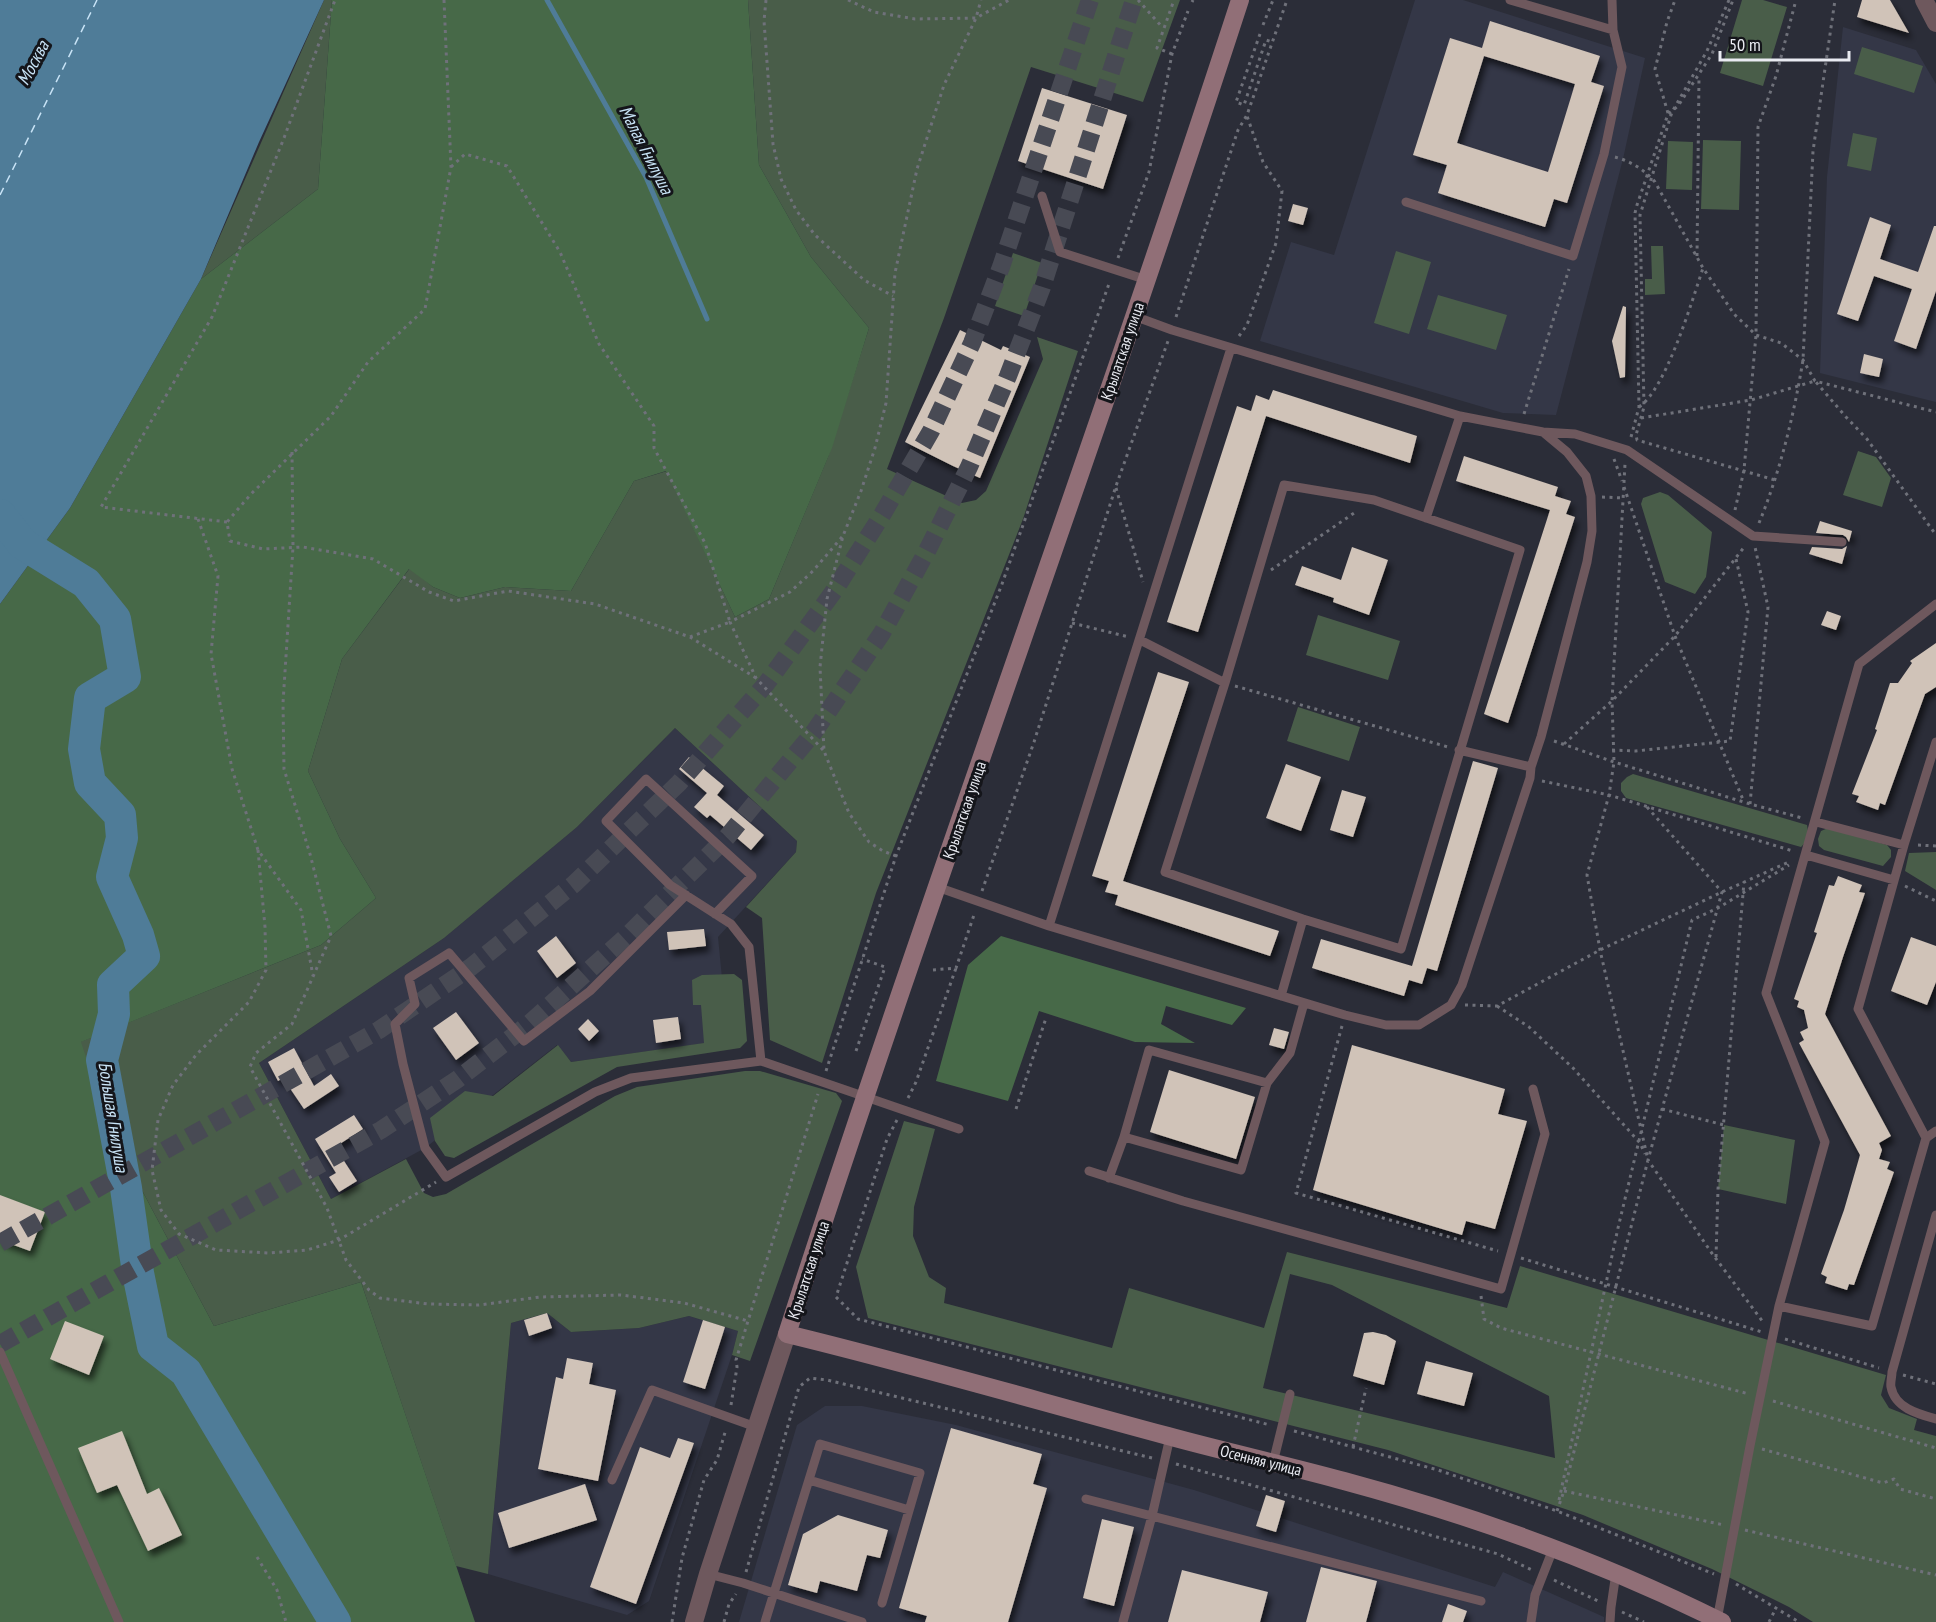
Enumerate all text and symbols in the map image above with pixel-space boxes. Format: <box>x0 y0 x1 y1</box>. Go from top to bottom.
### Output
scale bar <box>1720 24 1849 62</box>
text: 50 m <box>1729 33 1761 56</box>
water label: Москва <box>11 36 54 89</box>
water label: Малая Гнилуша <box>614 102 679 199</box>
street label: Крылатская улица <box>1096 300 1148 402</box>
street label: Крылатская улица <box>938 759 990 861</box>
water label: Большая Гнилуша <box>93 1060 134 1174</box>
street label: Крылатская улица <box>783 1218 833 1322</box>
street label: Осенняя улица <box>1218 1440 1304 1480</box>

